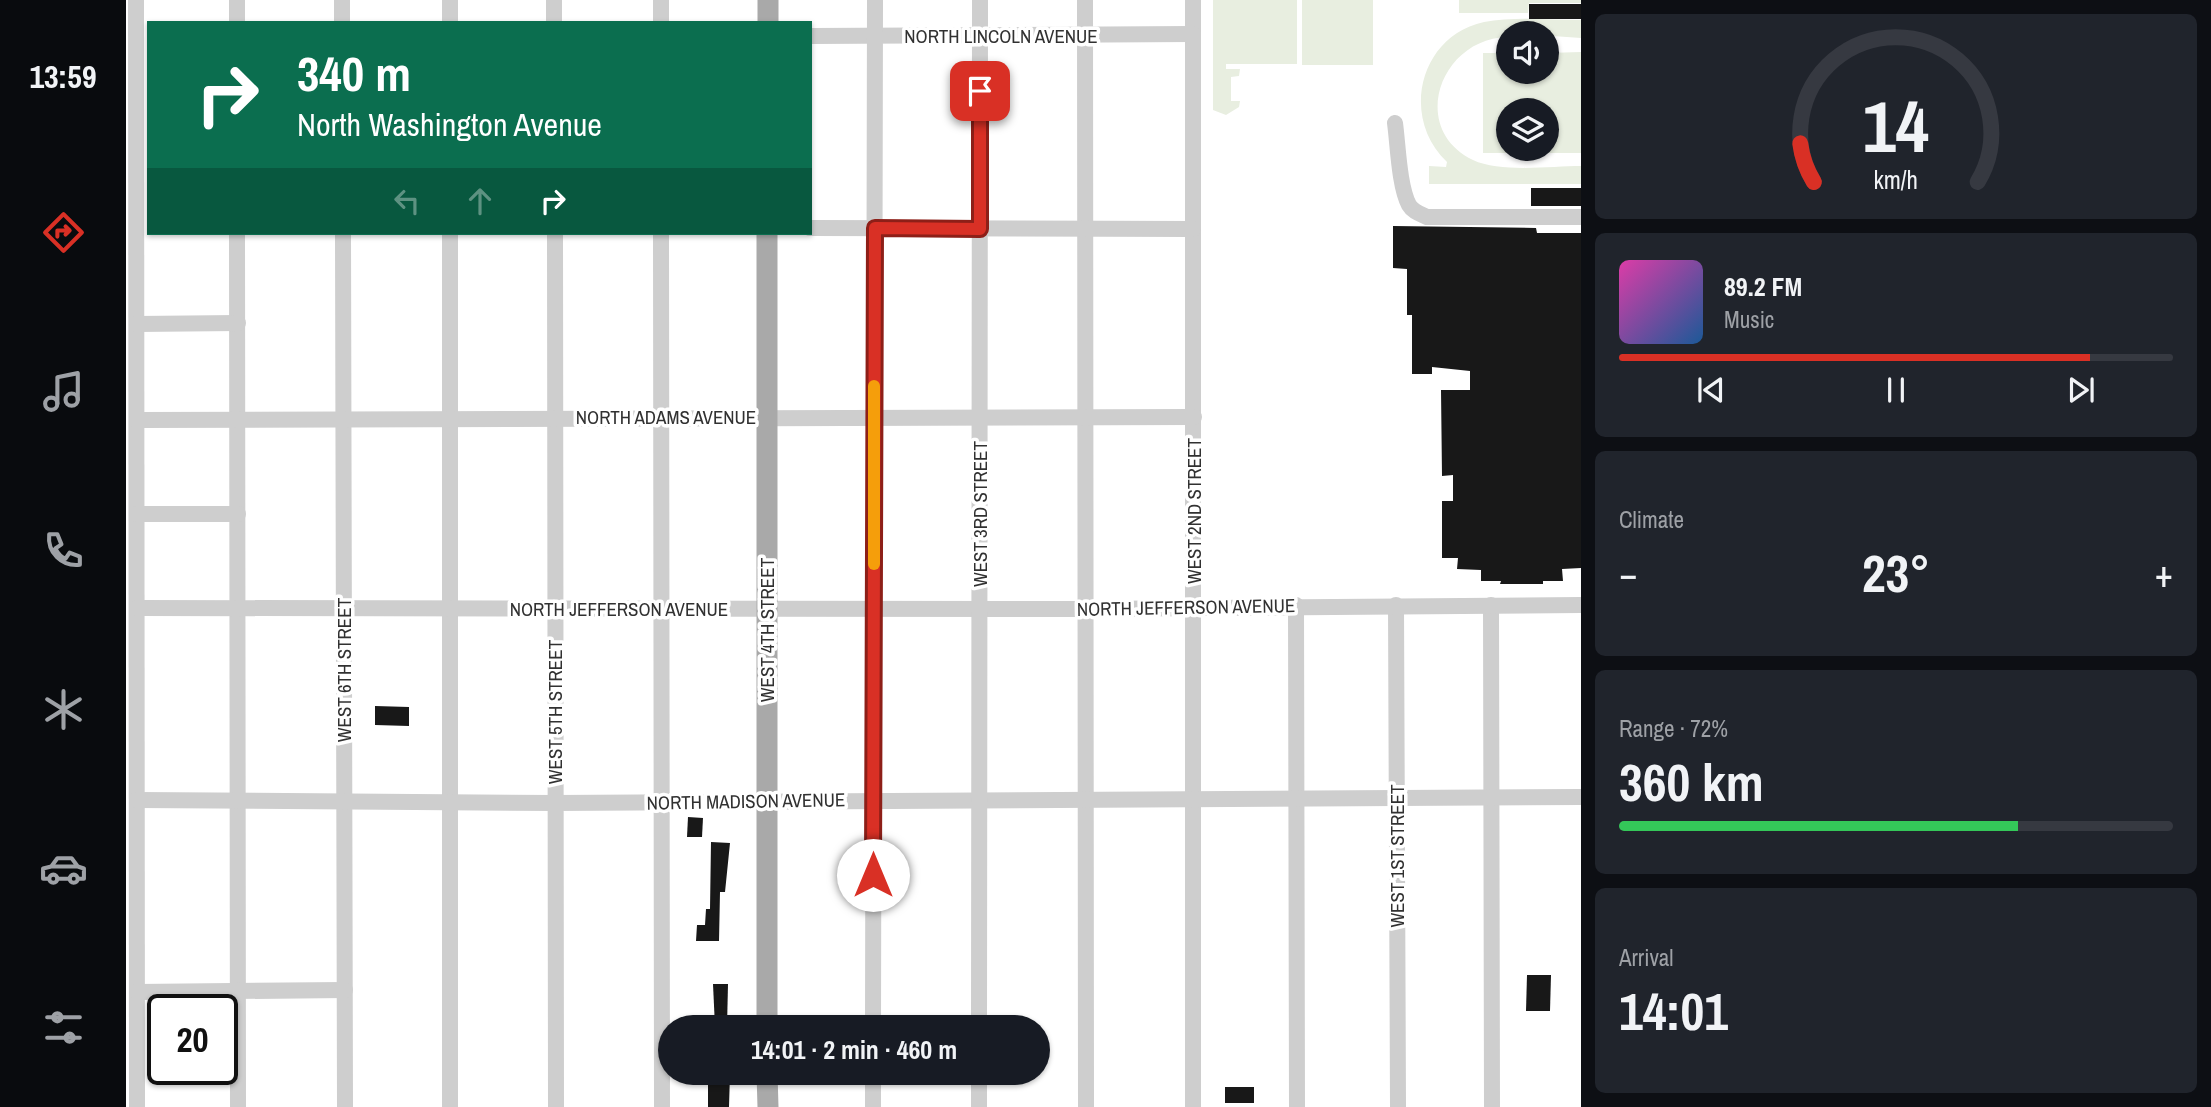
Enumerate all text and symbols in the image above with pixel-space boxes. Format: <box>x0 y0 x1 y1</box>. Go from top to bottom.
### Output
map controls <box>1496 21 1559 161</box>
button: sound <box>1496 21 1559 84</box>
street label: NORTH LINCOLN AVENUE <box>904 23 1098 49</box>
text: 340 m <box>297 40 411 106</box>
icon: right <box>182 49 273 140</box>
text: 13:59 <box>29 55 97 98</box>
pin <box>950 61 1010 121</box>
icon: arrive <box>961 72 999 110</box>
text: 14 <box>1863 78 1929 176</box>
button: layers <box>1496 98 1559 161</box>
text: North Washington Avenue <box>297 103 602 146</box>
text: km/h <box>1874 163 1918 197</box>
icon: left <box>388 182 426 220</box>
icon: ahead <box>461 182 499 220</box>
icon: right <box>534 182 572 220</box>
icon: directions <box>39 208 88 257</box>
text: 89.2 FM <box>1724 269 1802 304</box>
text: Music <box>1724 304 1774 335</box>
icon: music <box>39 367 88 416</box>
icon: previous <box>1692 371 1730 409</box>
icon: pause <box>1877 371 1915 409</box>
icon: next <box>2062 371 2100 409</box>
street label: NORTH ADAMS AVENUE <box>576 404 756 430</box>
street label: WEST 2ND STREET <box>1181 438 1207 584</box>
street label: WEST 3RD STREET <box>967 441 993 587</box>
text: Climate <box>1619 504 1684 535</box>
icon: phone <box>39 526 88 575</box>
text: 23° <box>1862 538 1930 608</box>
text: − <box>1619 548 1637 599</box>
text: + <box>2155 548 2173 599</box>
street label: WEST 4TH STREET <box>754 557 780 702</box>
street label: NORTH JEFFERSON AVENUE <box>1077 592 1295 622</box>
street label: NORTH JEFFERSON AVENUE <box>510 596 728 622</box>
street label: WEST 6TH STREET <box>331 597 357 742</box>
street label: WEST 5TH STREET <box>542 639 568 784</box>
icon: climate <box>39 685 88 734</box>
text: Range · 72% <box>1619 713 1728 744</box>
text: 360 km <box>1619 747 1764 817</box>
street label: WEST 1ST STREET <box>1384 784 1410 928</box>
street label: NORTH MADISON AVENUE <box>646 786 846 816</box>
position arrow <box>836 838 910 912</box>
icon: car <box>39 844 88 893</box>
text: Arrival <box>1619 942 1674 973</box>
text: 14:01 <box>1619 976 1728 1046</box>
speed limit sign: 20 <box>147 994 238 1085</box>
icon: filters <box>39 1003 88 1052</box>
text: 14:01 · 2 min · 460 m <box>751 1032 957 1067</box>

